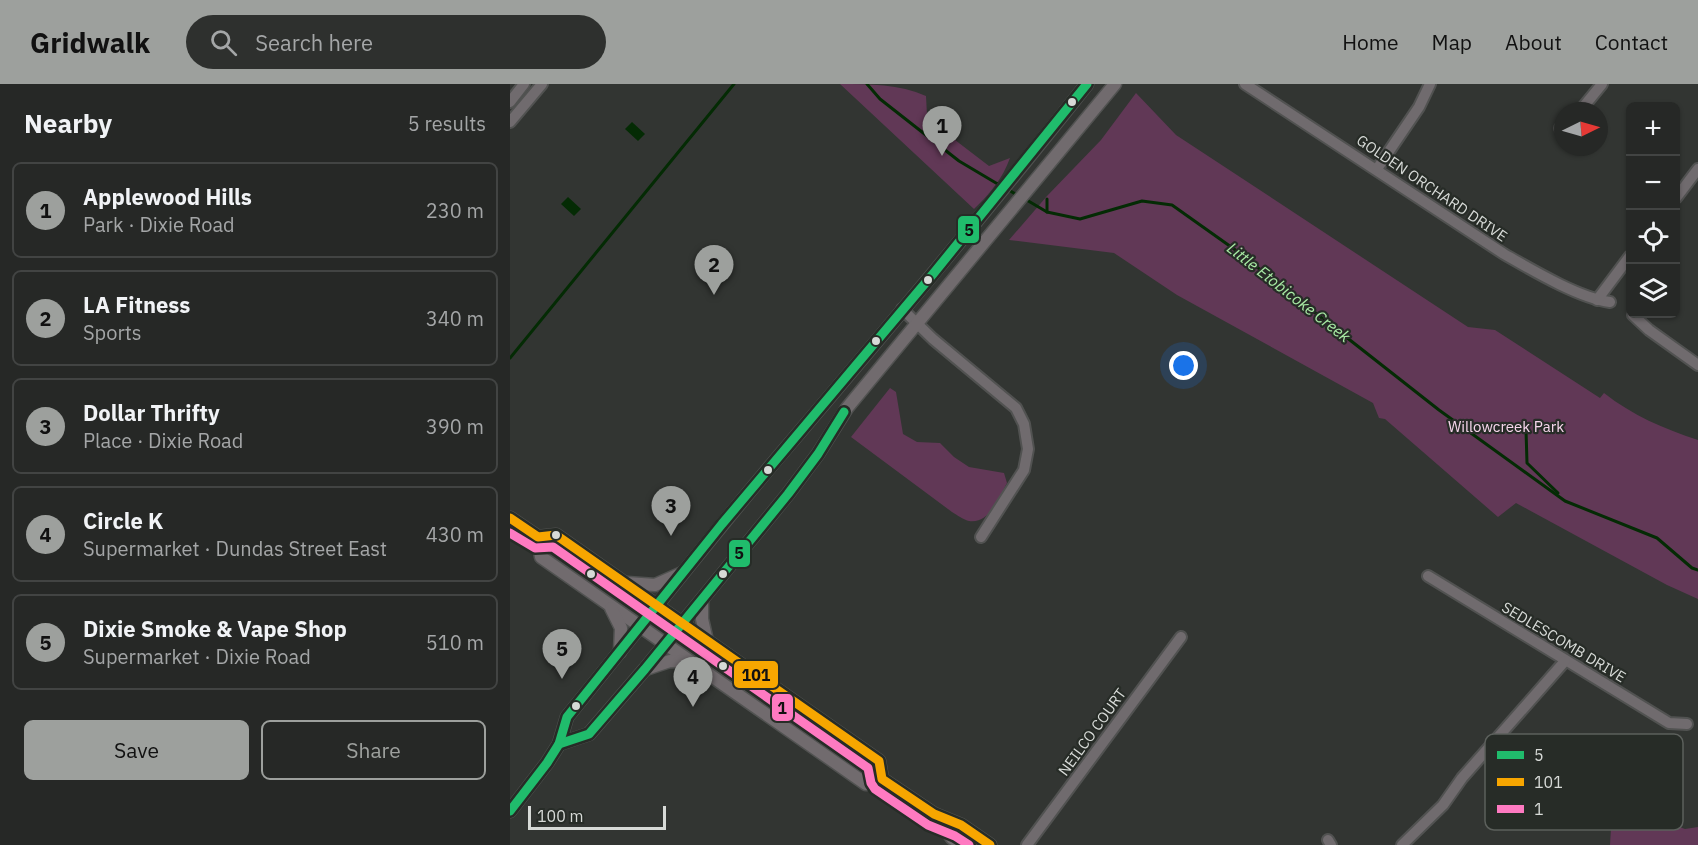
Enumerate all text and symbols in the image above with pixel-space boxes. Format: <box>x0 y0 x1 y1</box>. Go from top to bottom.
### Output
search box <box>186 15 606 69</box>
text: Gridwalk <box>30 24 150 61</box>
icon: search <box>207 26 240 59</box>
text: Search here <box>255 28 373 57</box>
text: Home <box>1342 28 1399 56</box>
text: Map <box>1432 28 1472 56</box>
text: About <box>1505 28 1562 56</box>
text: Contact <box>1595 28 1668 56</box>
unlabelled marker <box>1066 96 1078 108</box>
north arrow <box>1554 102 1608 156</box>
map controls <box>1626 102 1680 318</box>
button: + <box>1626 102 1680 156</box>
text: Nearby <box>24 106 112 140</box>
pin: 1 <box>922 106 962 156</box>
text: 5 results <box>408 110 486 137</box>
street label: GOLDEN ORCHARD DRIVE <box>1353 130 1511 246</box>
button: − <box>1626 156 1680 210</box>
text: Applewood Hills <box>83 182 252 211</box>
text: 1 <box>40 197 52 224</box>
text: 230 m <box>426 197 484 224</box>
button: locate <box>1626 210 1680 264</box>
text: Park · Dixie Road <box>83 211 235 238</box>
line badge: 5 <box>957 215 980 244</box>
text: 5 <box>964 220 974 240</box>
water label: Little Etobicoke Creek <box>1223 238 1355 347</box>
pin: 2 <box>694 246 734 295</box>
button: layers <box>1626 264 1680 318</box>
unlabelled marker <box>922 274 934 286</box>
text: LA Fitness <box>83 290 190 319</box>
text: 2 <box>40 305 52 332</box>
text: 340 m <box>426 305 484 332</box>
text: Sports <box>83 319 142 346</box>
unlabelled marker <box>870 335 882 347</box>
your location <box>1169 351 1198 380</box>
text: Dollar Thrifty <box>83 398 220 427</box>
text: 3 <box>40 413 52 440</box>
text: 390 m <box>426 413 484 440</box>
park label: Willowcreek Park <box>1448 417 1564 436</box>
text: Place · Dixie Road <box>83 427 243 454</box>
unlabelled marker <box>762 464 774 476</box>
pin: 3 <box>652 486 690 536</box>
text: Circle K <box>83 506 163 535</box>
text: 4 <box>40 521 52 548</box>
text: 430 m <box>426 521 484 548</box>
unlabelled marker <box>550 529 562 541</box>
text: Supermarket · Dundas Street East <box>83 535 387 562</box>
line badge: 5 <box>728 539 751 568</box>
text: 5 <box>734 543 744 563</box>
unlabelled marker <box>585 568 597 580</box>
unlabelled marker <box>717 568 729 580</box>
street label: SEDLESCOMB DRIVE <box>1499 597 1629 687</box>
text: Dixie Smoke & Vape Shop <box>83 614 347 643</box>
text: 5 <box>40 629 52 656</box>
text: 510 m <box>426 629 484 656</box>
pin: 5 <box>542 630 582 679</box>
text: Supermarket · Dixie Road <box>83 643 311 670</box>
pin: 4 <box>674 658 712 707</box>
unlabelled marker <box>717 660 729 672</box>
line badge: 101 <box>733 660 779 689</box>
text: 101 <box>742 665 771 685</box>
street label: NEILCO COURT <box>1054 684 1130 779</box>
line badge: 1 <box>771 693 794 722</box>
text: 1 <box>777 698 787 718</box>
unlabelled marker <box>570 700 582 712</box>
button: Save <box>24 720 249 780</box>
button: Share <box>261 720 486 780</box>
legend <box>1485 734 1683 830</box>
text: 5 <box>1534 745 1544 765</box>
text: 101 <box>1534 772 1563 792</box>
text: 1 <box>1534 799 1544 819</box>
scale bar <box>528 803 666 830</box>
text: 100 m <box>537 806 584 826</box>

